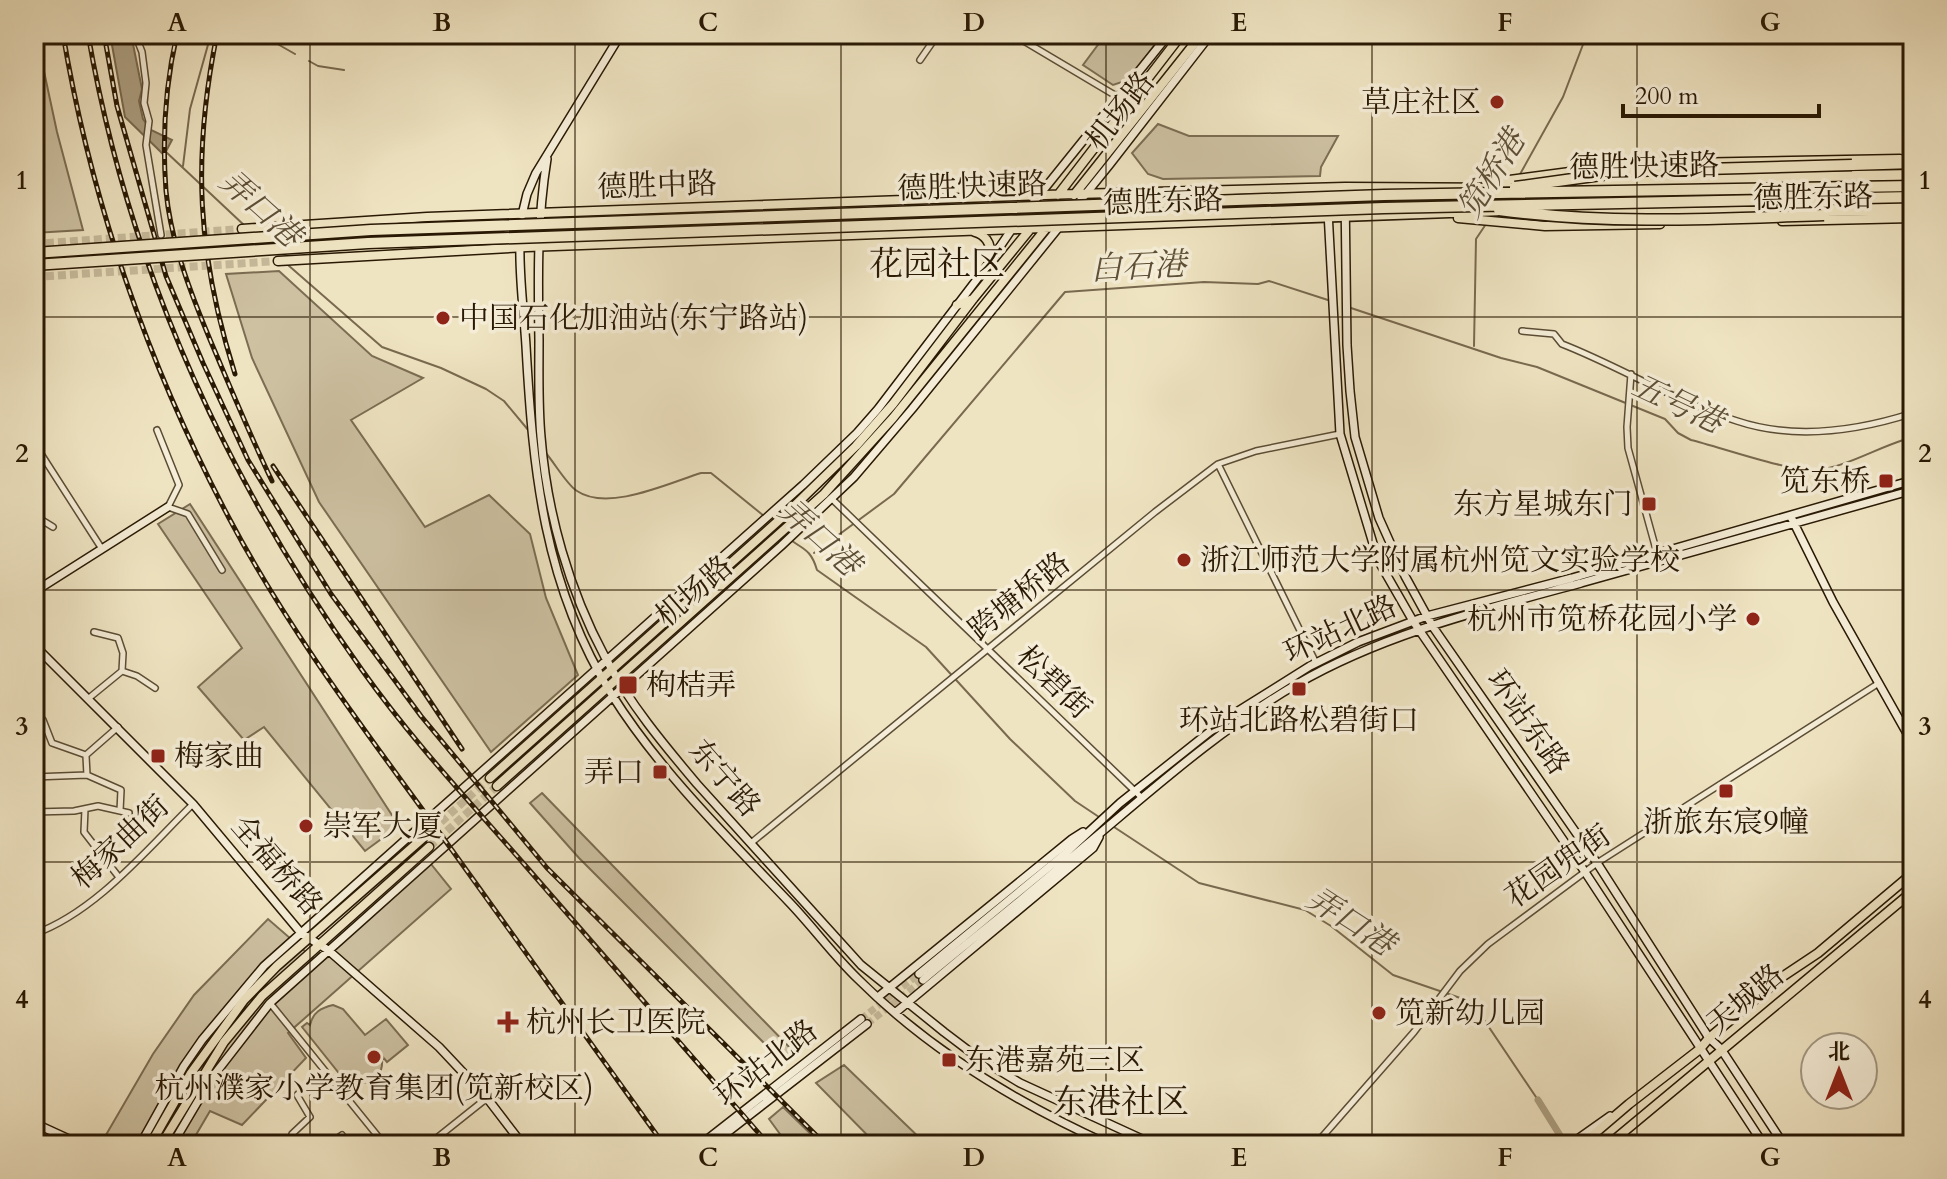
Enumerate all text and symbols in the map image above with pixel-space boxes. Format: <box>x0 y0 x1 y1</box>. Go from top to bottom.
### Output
text: A <box>167 5 187 40</box>
text: B <box>433 5 451 40</box>
text: C <box>698 5 718 40</box>
text: D <box>963 5 985 40</box>
text: E <box>1231 5 1247 40</box>
text: F <box>1497 5 1513 40</box>
text: G <box>1759 5 1781 40</box>
street label: 机场路 <box>1077 63 1164 159</box>
scale bar <box>1623 68 1819 118</box>
text: 200 m <box>1635 80 1699 113</box>
place label: 草庄社区 <box>1361 82 1481 123</box>
marker: 草庄社区 <box>1488 93 1506 111</box>
water label: 笕桥港 <box>1448 119 1538 227</box>
street label: 德胜快速路 <box>1569 145 1719 188</box>
water label: 弄口港 <box>210 160 314 260</box>
text: 1 <box>15 163 29 198</box>
street label: 德胜中路 <box>596 163 718 208</box>
street label: 德胜快速路 <box>896 163 1048 210</box>
text: 1 <box>1918 163 1932 198</box>
street label: 德胜东路 <box>1753 176 1873 219</box>
street label: 德胜东路 <box>1102 179 1224 224</box>
district label: 花园社区 <box>869 241 1005 287</box>
water label: 白石港 <box>1089 242 1191 291</box>
place label: 中国石化加油站(东宁路站) <box>459 298 808 339</box>
marker: 中国石化加油站(东宁路站) <box>434 309 452 327</box>
water label: 五号港 <box>1625 364 1734 446</box>
text: 2 <box>15 436 29 471</box>
text: 2 <box>1918 436 1932 471</box>
place label: 笕东桥 <box>1780 461 1870 502</box>
marker: 笕东桥 <box>1877 472 1895 490</box>
place label: 东方星城东门 <box>1453 484 1633 525</box>
water label: 弄口港 <box>769 489 873 589</box>
marker: 东方星城东门 <box>1640 495 1658 513</box>
place label: 浙江师范大学附属杭州笕文实验学校 <box>1200 540 1680 581</box>
street label: 跨塘桥路 <box>960 543 1079 650</box>
street label: 机场路 <box>647 546 742 636</box>
marker: 浙江师范大学附属杭州笕文实验学校 <box>1175 551 1193 569</box>
street label: 环站北路 <box>1277 586 1403 673</box>
place label: 杭州市笕桥花园小学 <box>1467 599 1737 640</box>
marker: 杭州市笕桥花园小学 <box>1744 610 1762 628</box>
street label: 松碧街 <box>1007 636 1100 728</box>
street label: 环站东路 <box>1476 661 1579 783</box>
place label: 枸桔弄 <box>646 665 736 706</box>
marker: 枸桔弄 <box>617 674 639 696</box>
marker: 环站北路松碧街口 <box>1290 680 1308 698</box>
place label: 环站北路松碧街口 <box>1179 700 1419 741</box>
text: 3 <box>15 709 29 744</box>
text: 3 <box>1918 709 1932 744</box>
street label: 东宁路 <box>680 731 770 826</box>
place label: 梅家曲 <box>174 736 264 777</box>
marker: 梅家曲 <box>149 747 167 765</box>
place label: 弄口 <box>584 752 644 793</box>
marker: 弄口 <box>651 763 669 781</box>
marker: 浙旅东宸9幢 <box>1717 782 1735 800</box>
street label: 梅家曲街 <box>62 786 178 898</box>
place label: 浙旅东宸9幢 <box>1643 802 1809 843</box>
place label: 崇军大厦 <box>322 806 442 847</box>
street label: 全福桥路 <box>222 807 331 924</box>
street label: 花园兜街 <box>1497 815 1619 918</box>
marker: 崇军大厦 <box>297 817 315 835</box>
water label: 弄口港 <box>1298 877 1406 969</box>
street label: 天城路 <box>1698 955 1793 1044</box>
text: 4 <box>15 982 29 1017</box>
text: 4 <box>1918 982 1932 1017</box>
place label: 笕新幼儿园 <box>1395 993 1545 1034</box>
place label: 杭州长卫医院 <box>526 1002 706 1043</box>
marker: 笕新幼儿园 <box>1370 1004 1388 1022</box>
street label: 环站北路 <box>706 1010 826 1116</box>
marker: 杭州长卫医院 <box>497 1011 519 1033</box>
north arrow <box>1799 1031 1879 1111</box>
text: 北 <box>1828 1037 1850 1067</box>
place label: 东港嘉苑三区 <box>965 1040 1145 1081</box>
marker: 杭州濮家小学教育集团(笕新校区) <box>365 1048 383 1066</box>
marker: 东港嘉苑三区 <box>940 1051 958 1069</box>
place label: 杭州濮家小学教育集团(笕新校区) <box>154 1068 594 1109</box>
district label: 东港社区 <box>1053 1079 1189 1125</box>
text: A <box>167 1140 187 1175</box>
text: B <box>433 1140 451 1175</box>
text: C <box>698 1140 718 1175</box>
text: D <box>963 1140 985 1175</box>
text: E <box>1231 1140 1247 1175</box>
text: F <box>1497 1140 1513 1175</box>
text: G <box>1759 1140 1781 1175</box>

